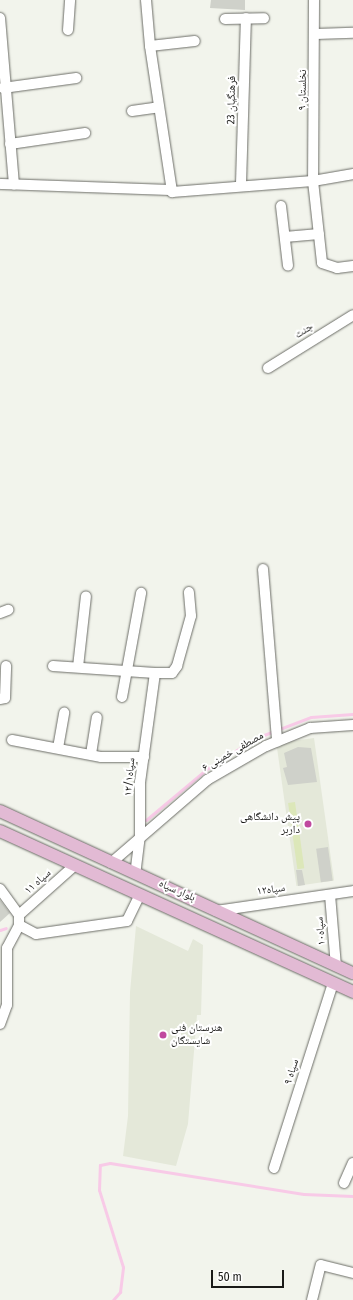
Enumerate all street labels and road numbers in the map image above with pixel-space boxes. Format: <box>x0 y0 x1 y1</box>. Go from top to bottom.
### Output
street label: نخلستان ۹ <box>296 69 310 111</box>
street label: فرهنگیان 23 <box>225 76 239 124</box>
street label: جنت <box>292 320 316 342</box>
street label: مصطفی خمینی ۶ <box>200 729 266 775</box>
street label: سپاه۱۲/۱ <box>122 757 138 797</box>
street label: سپاه ۱۱ <box>22 867 54 897</box>
street label: بلوار سپاه <box>157 877 197 905</box>
street label: سپاه۱۲ <box>256 882 286 898</box>
street label: سپاه۱۰ <box>313 916 329 946</box>
street label: سپاه ۹ <box>282 1058 302 1086</box>

